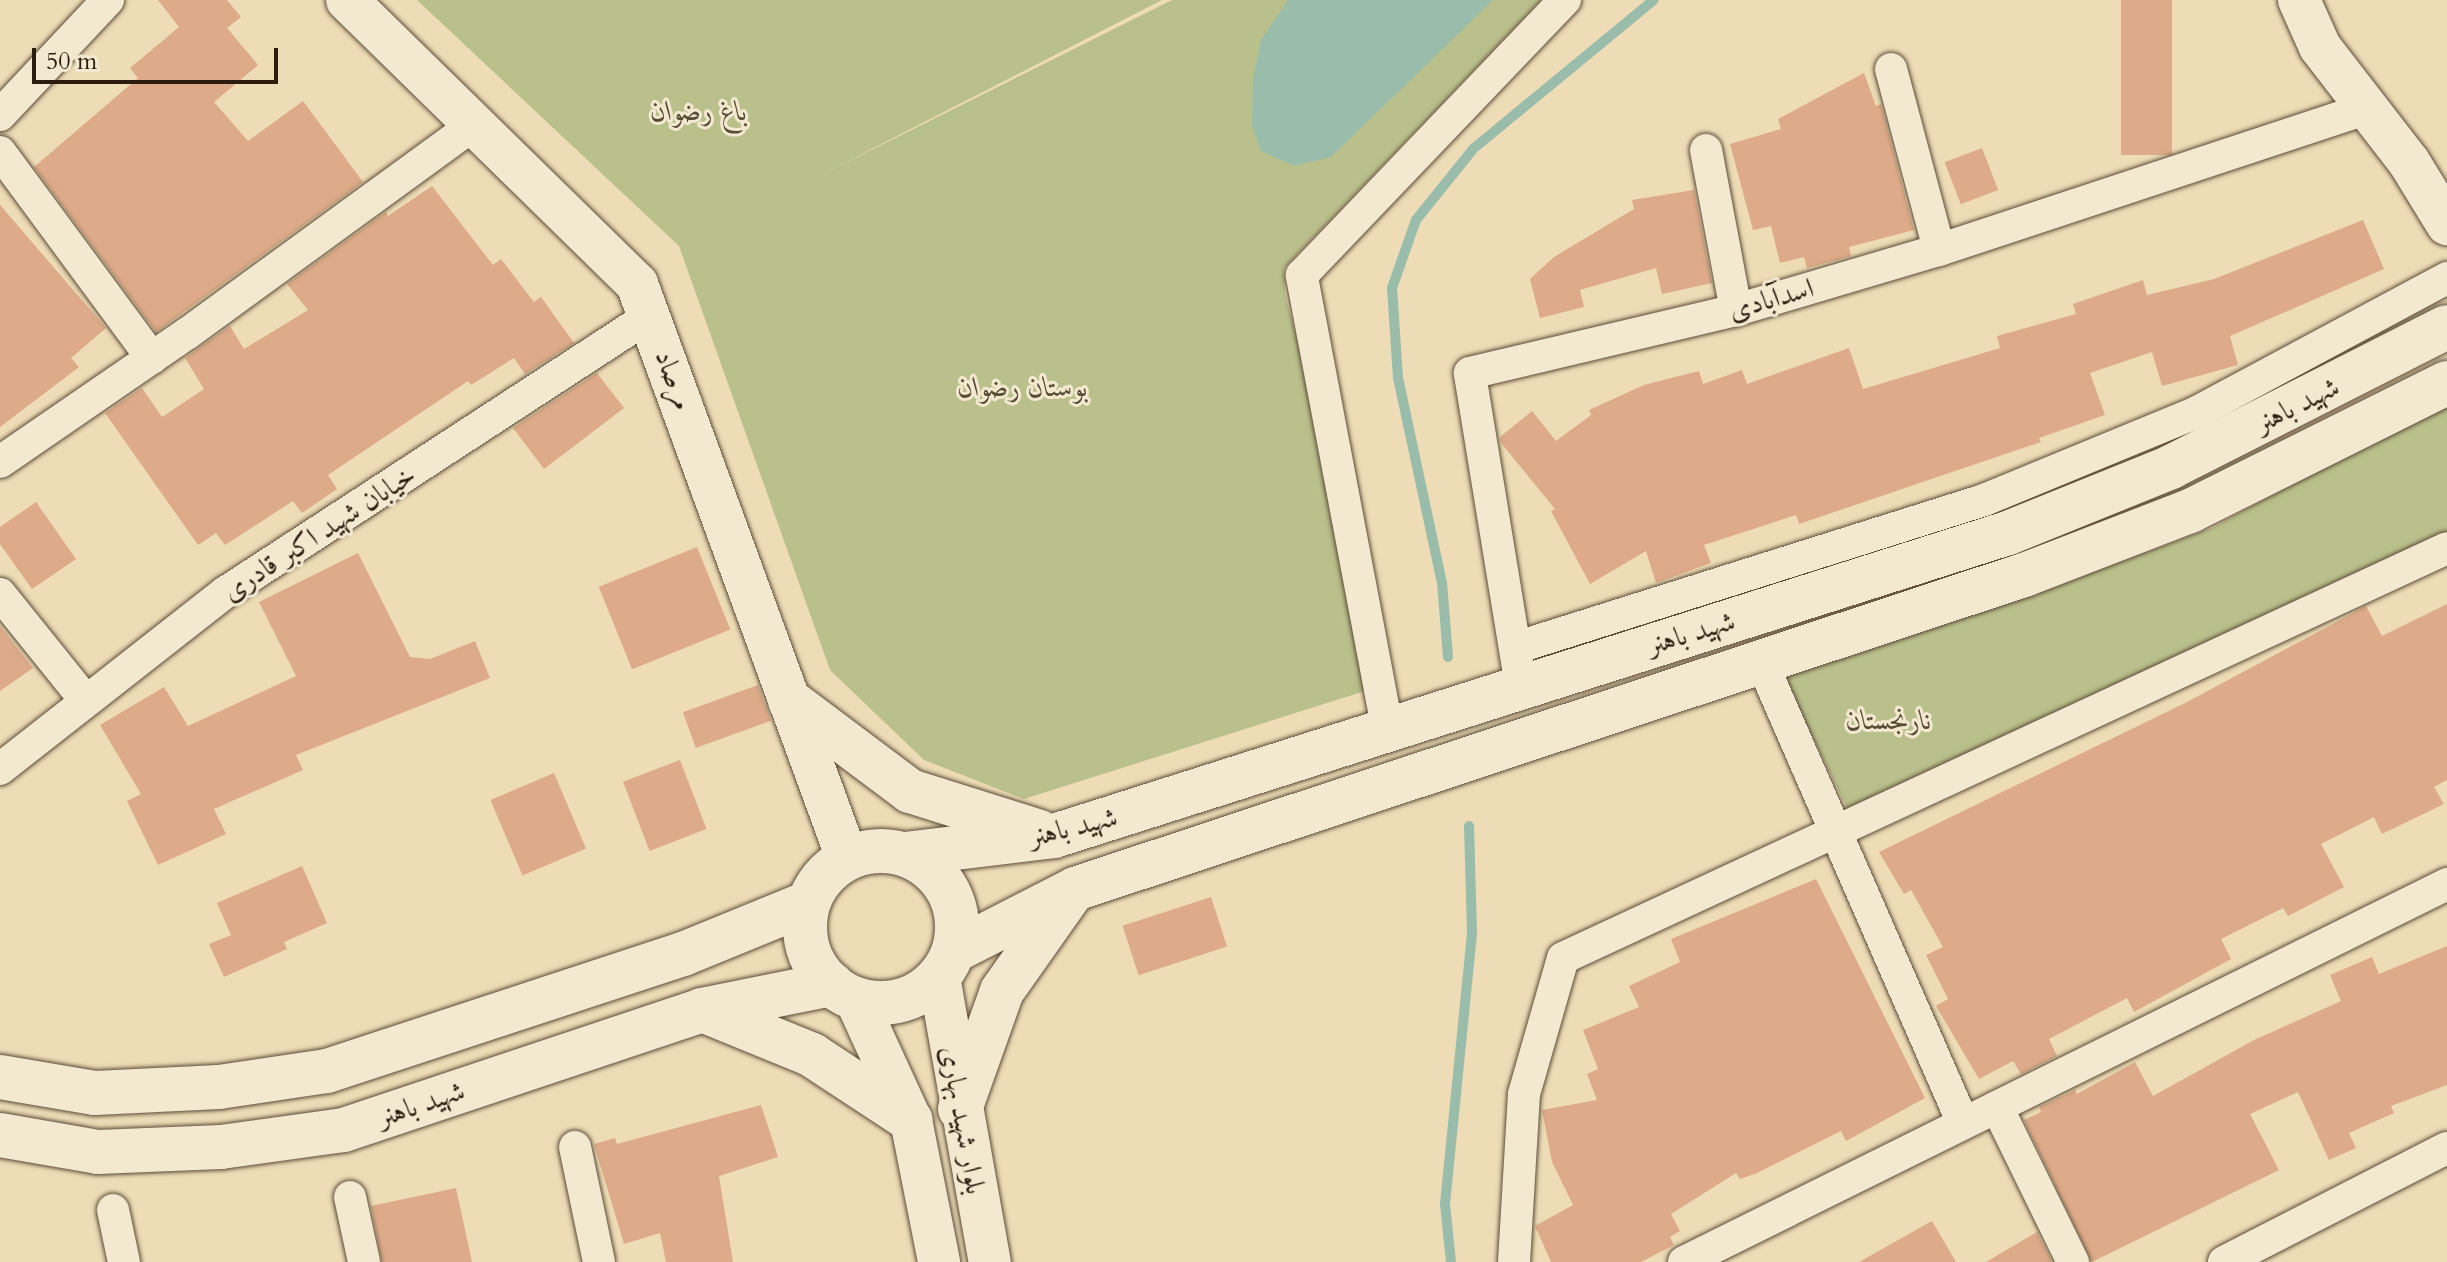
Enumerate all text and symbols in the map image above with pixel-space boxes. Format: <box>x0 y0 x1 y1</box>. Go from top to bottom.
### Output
scale bar <box>36 32 282 82</box>
text: 50 m <box>46 45 97 78</box>
park label: باغ رضوان <box>650 94 748 128</box>
street label: اسدآبادی <box>1725 271 1817 327</box>
street label: مرصاد <box>648 345 700 415</box>
park label: بوستان رضوان <box>958 370 1088 404</box>
street label: شهید باهنر <box>2249 370 2345 440</box>
street label: خیابان شهید اکبر قادری <box>216 458 422 608</box>
street label: شهید باهنر <box>1643 604 1739 662</box>
park label: نارنجستان <box>1846 703 1932 737</box>
street label: شهید باهنر <box>1025 800 1121 854</box>
street label: بلوار شهید بهاری <box>933 1043 993 1197</box>
street label: شهید باهنر <box>373 1073 469 1135</box>

